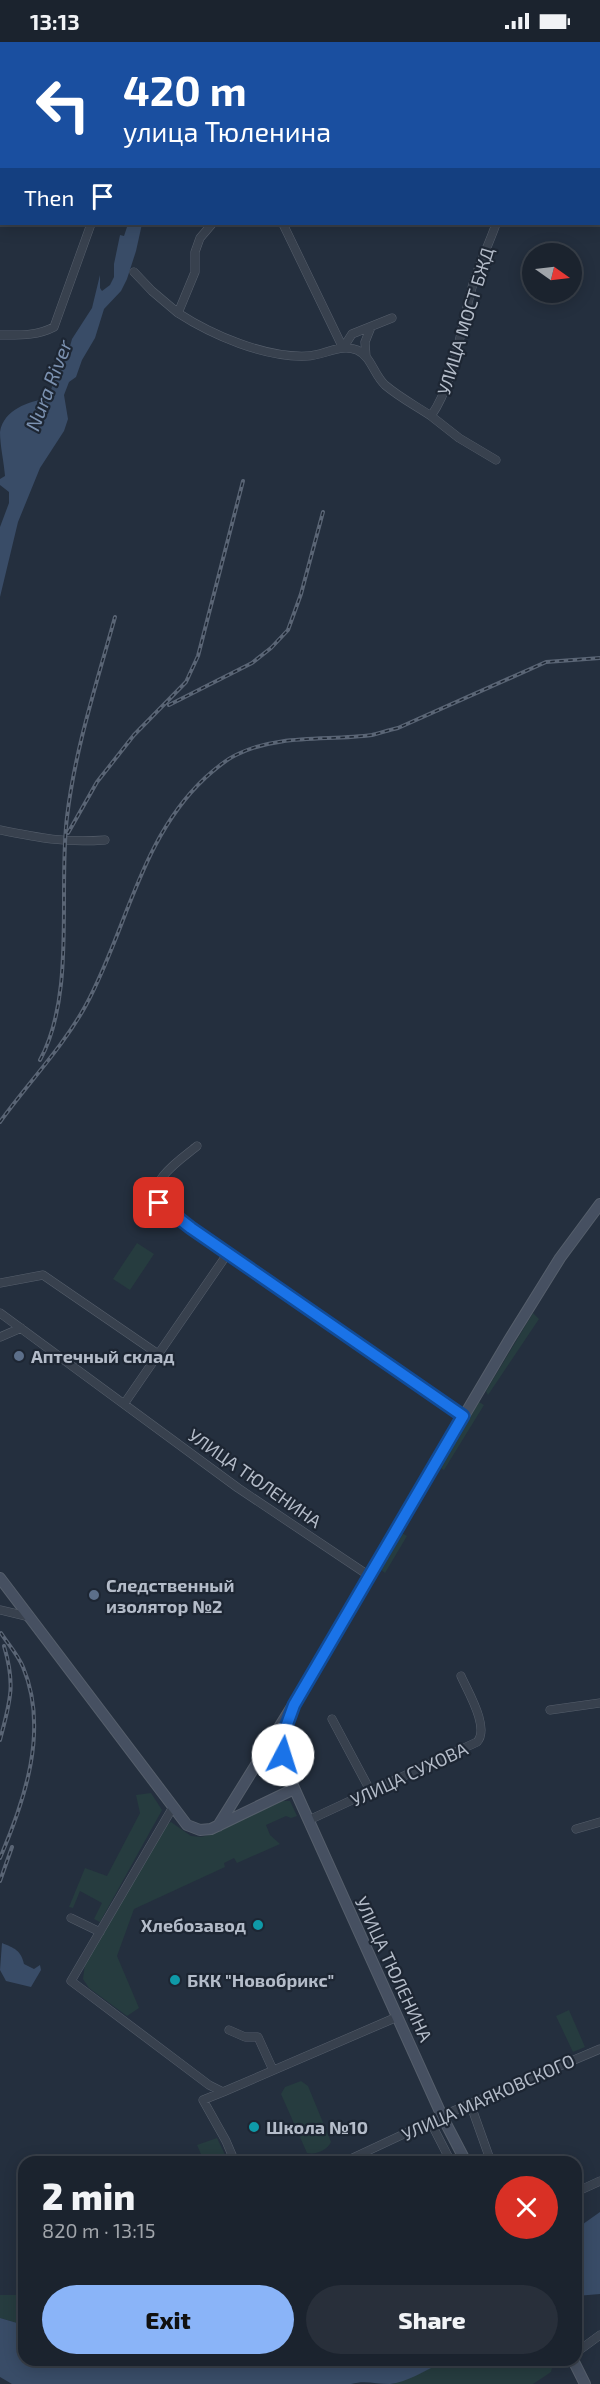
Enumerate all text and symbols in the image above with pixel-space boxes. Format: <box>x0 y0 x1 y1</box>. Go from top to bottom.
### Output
text: 13:13 <box>30 8 80 34</box>
text: 420 m <box>123 64 247 114</box>
icon: left <box>24 66 102 144</box>
text: улица Тюленина <box>123 115 331 147</box>
icon: arrive <box>86 180 119 213</box>
text: Then <box>24 184 74 210</box>
north arrow <box>522 243 582 303</box>
map controls <box>522 243 582 303</box>
street label: УЛИЦА МОСТ БЖД <box>432 244 498 398</box>
water label: Nura River <box>20 335 77 434</box>
pin <box>133 1177 184 1228</box>
icon: arrive <box>142 1186 175 1219</box>
place label: Аптечный склад <box>31 1345 175 1367</box>
marker: Аптечный склад <box>12 1349 26 1363</box>
street label: УЛИЦА ТЮЛЕНИНА <box>184 1424 327 1533</box>
place label: Следственный изолятор №2 <box>106 1574 234 1617</box>
marker: Следственный изолятор №2 <box>87 1588 101 1602</box>
position arrow <box>251 1723 315 1787</box>
street label: УЛИЦА СУХОВА <box>347 1737 472 1811</box>
street label: УЛИЦА ТЮЛЕНИНА <box>351 1893 438 2046</box>
place label: Хлебозавод <box>141 1914 246 1936</box>
marker: Хлебозавод <box>251 1918 265 1932</box>
place label: БКК "Новобрикс" <box>187 1969 334 1991</box>
marker: БКК "Новобрикс" <box>168 1973 182 1987</box>
street label: УЛИЦА МАЯКОВСКОГО <box>398 2049 578 2145</box>
place label: Школа №10 <box>266 2116 368 2138</box>
marker: Школа №10 <box>247 2120 261 2134</box>
text: 2 min <box>42 2174 135 2217</box>
button: close <box>495 2176 558 2239</box>
text: 820 m · 13:15 <box>42 2218 156 2242</box>
button: Exit <box>42 2285 294 2354</box>
button: Share <box>306 2285 558 2354</box>

